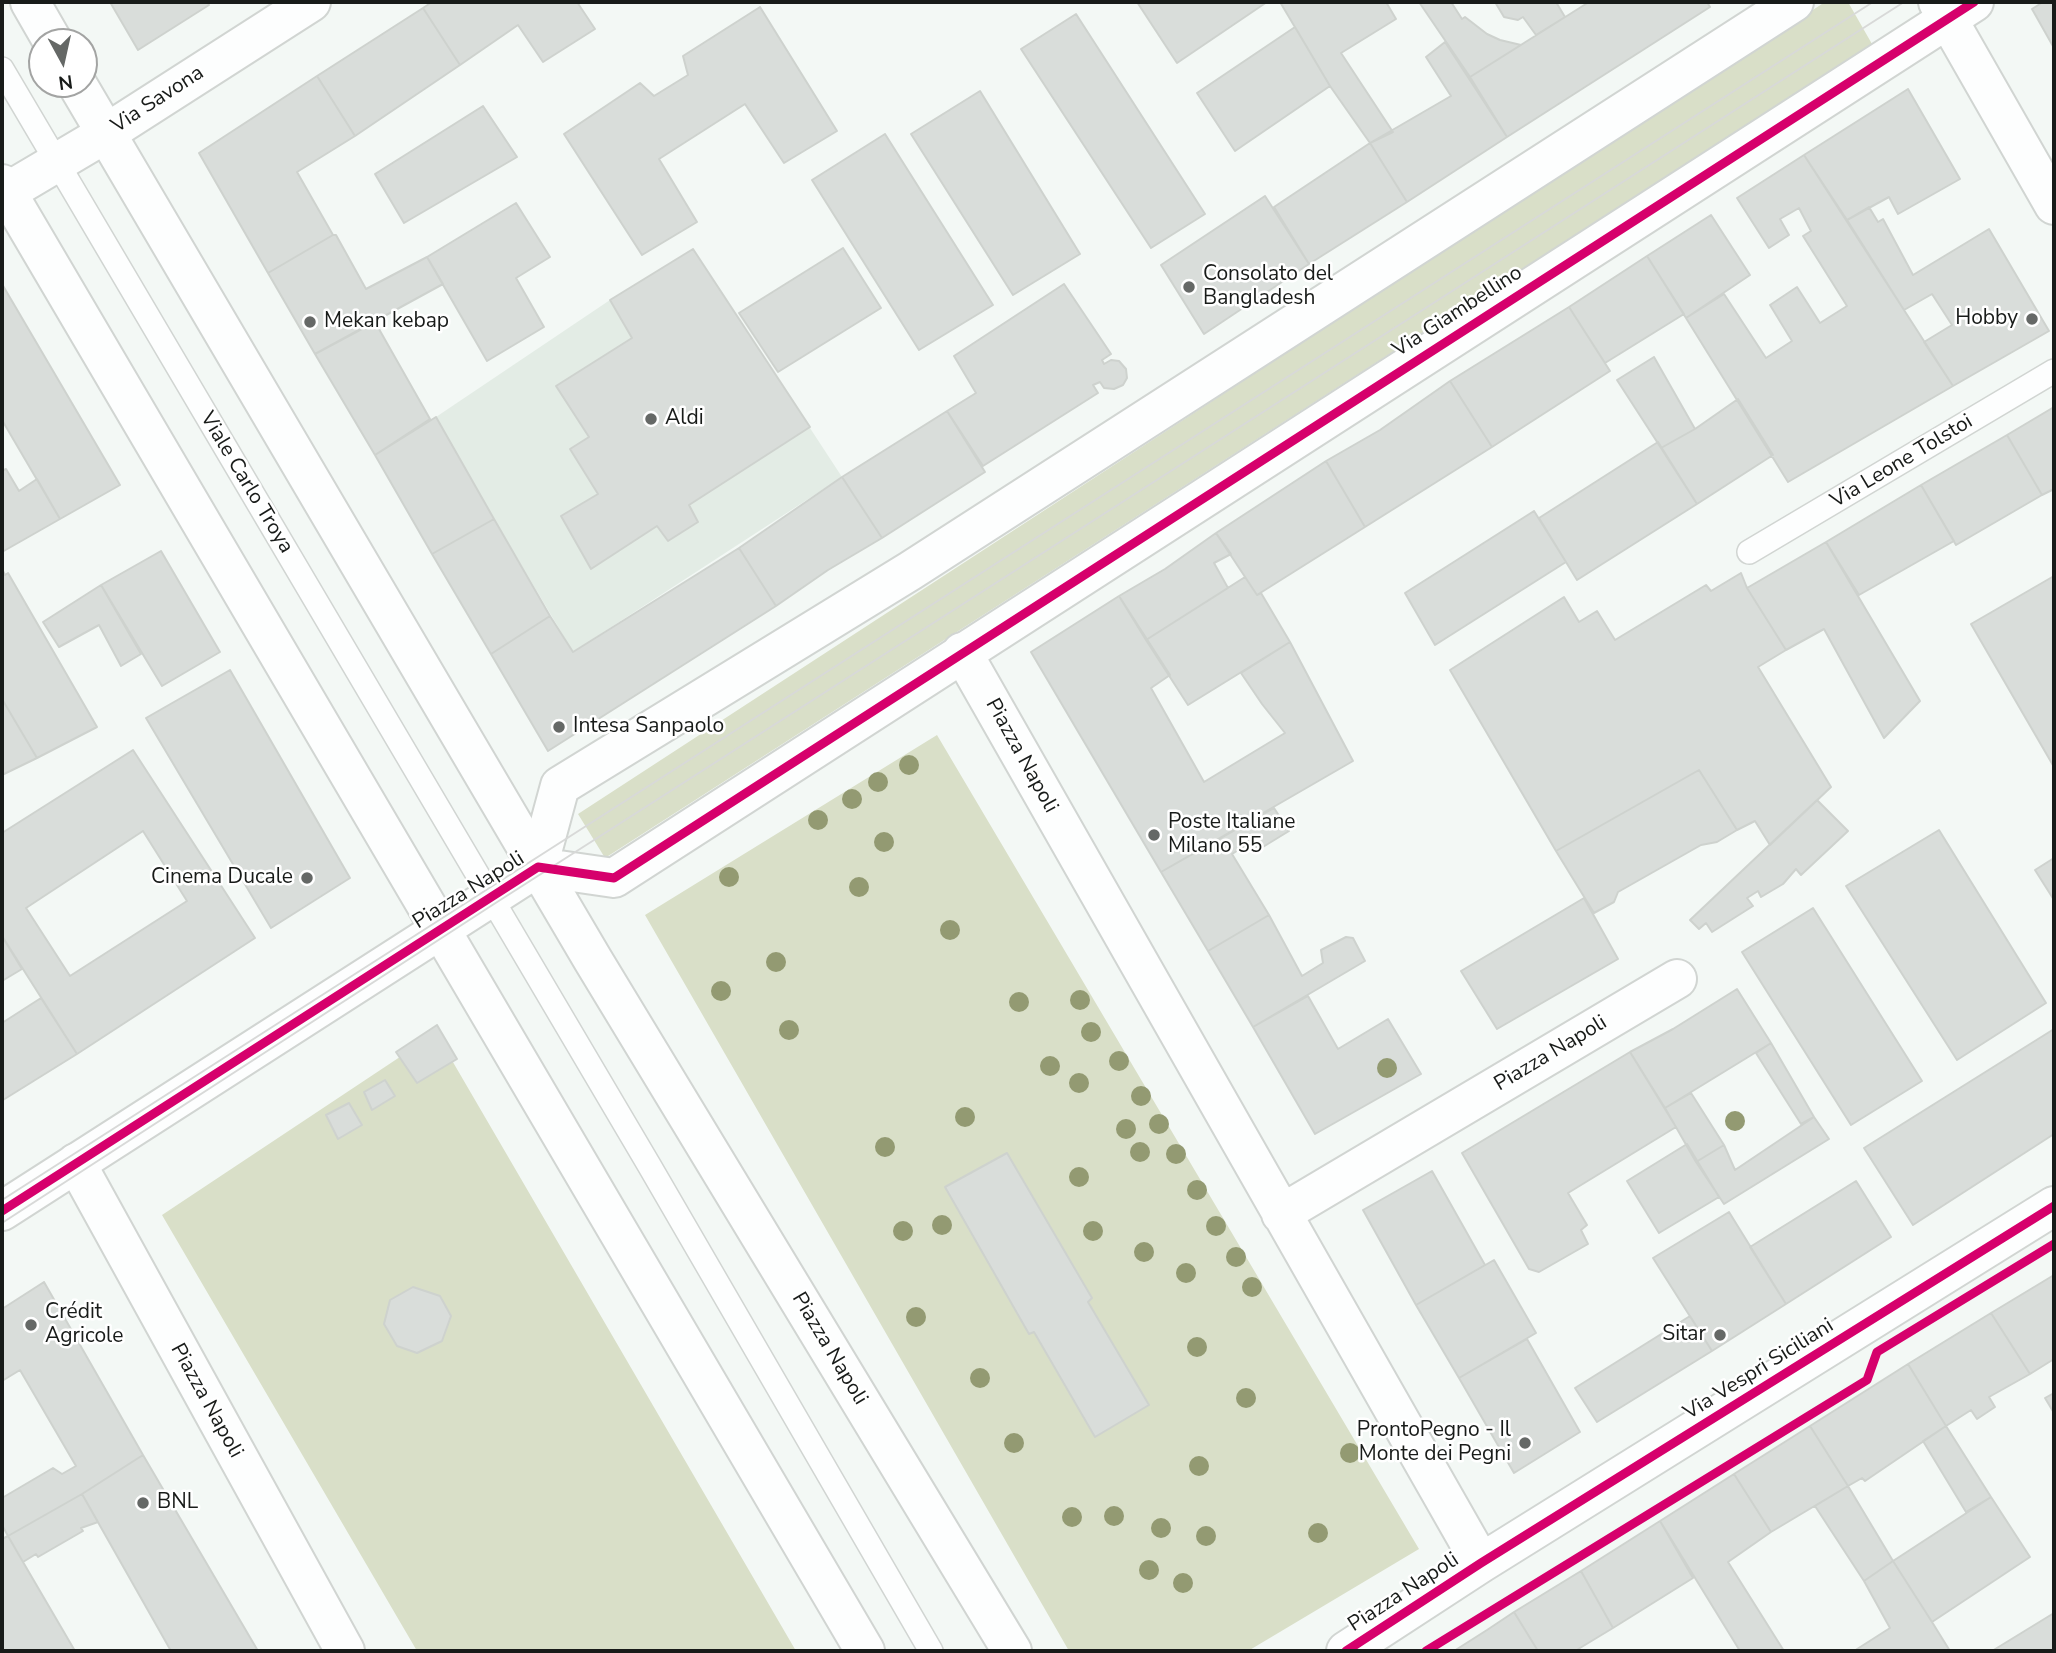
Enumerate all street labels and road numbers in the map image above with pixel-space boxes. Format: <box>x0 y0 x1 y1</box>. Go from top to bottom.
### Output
street label: Via Savona <box>107 61 209 139</box>
street label: Via Giambellino <box>1388 261 1528 363</box>
street label: Viale Carlo Troya <box>194 408 298 558</box>
street label: Via Leone Tolstoi <box>1826 410 1978 514</box>
street label: Piazza Napoli <box>979 694 1063 818</box>
street label: Piazza Napoli <box>409 847 529 935</box>
street label: Piazza Napoli <box>1490 1011 1612 1097</box>
street label: Piazza Napoli <box>786 1288 872 1410</box>
street label: Via Vespri Siciliani <box>1679 1314 1839 1426</box>
street label: Piazza Napoli <box>164 1339 248 1463</box>
street label: Piazza Napoli <box>1344 1548 1464 1638</box>

